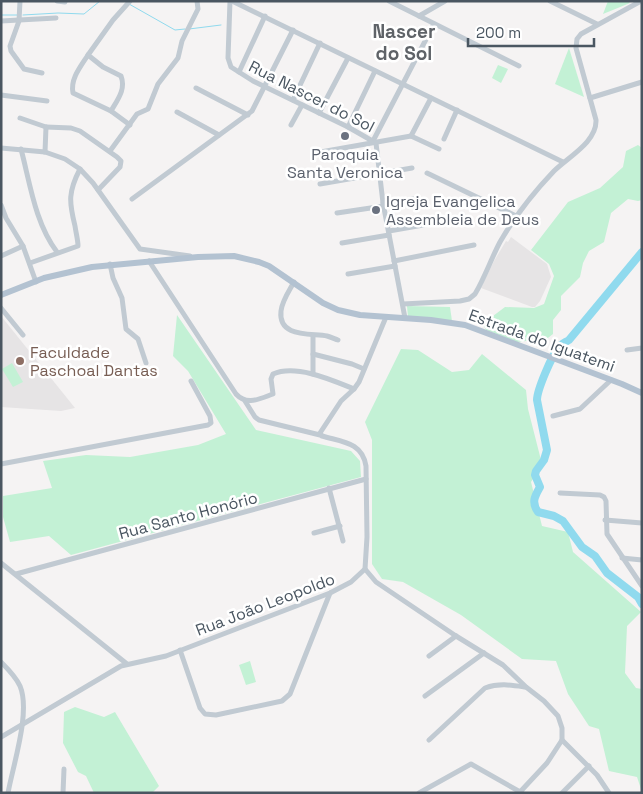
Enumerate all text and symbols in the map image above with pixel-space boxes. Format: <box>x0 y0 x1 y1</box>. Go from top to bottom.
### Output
scale bar <box>468 15 594 47</box>
district label: Nascer do Sol <box>372 19 436 66</box>
text: 200 m <box>476 23 521 42</box>
street label: Rua Nascer do Sol <box>245 56 378 137</box>
marker: Paroquia Santa Veronica <box>339 130 351 142</box>
place label: Paroquia Santa Veronica <box>287 144 403 183</box>
place label: Igreja Evangelica Assembleia de Deus <box>386 191 539 230</box>
marker: Igreja Evangelica Assembleia de Deus <box>370 204 382 216</box>
street label: Estrada do Iguatemi <box>466 304 618 377</box>
place label: Faculdade Paschoal Dantas <box>30 342 158 381</box>
marker: Faculdade Paschoal Dantas <box>14 355 26 367</box>
street label: Rua Santo Honório <box>116 487 260 544</box>
street label: Rua João Leopoldo <box>193 568 338 641</box>

